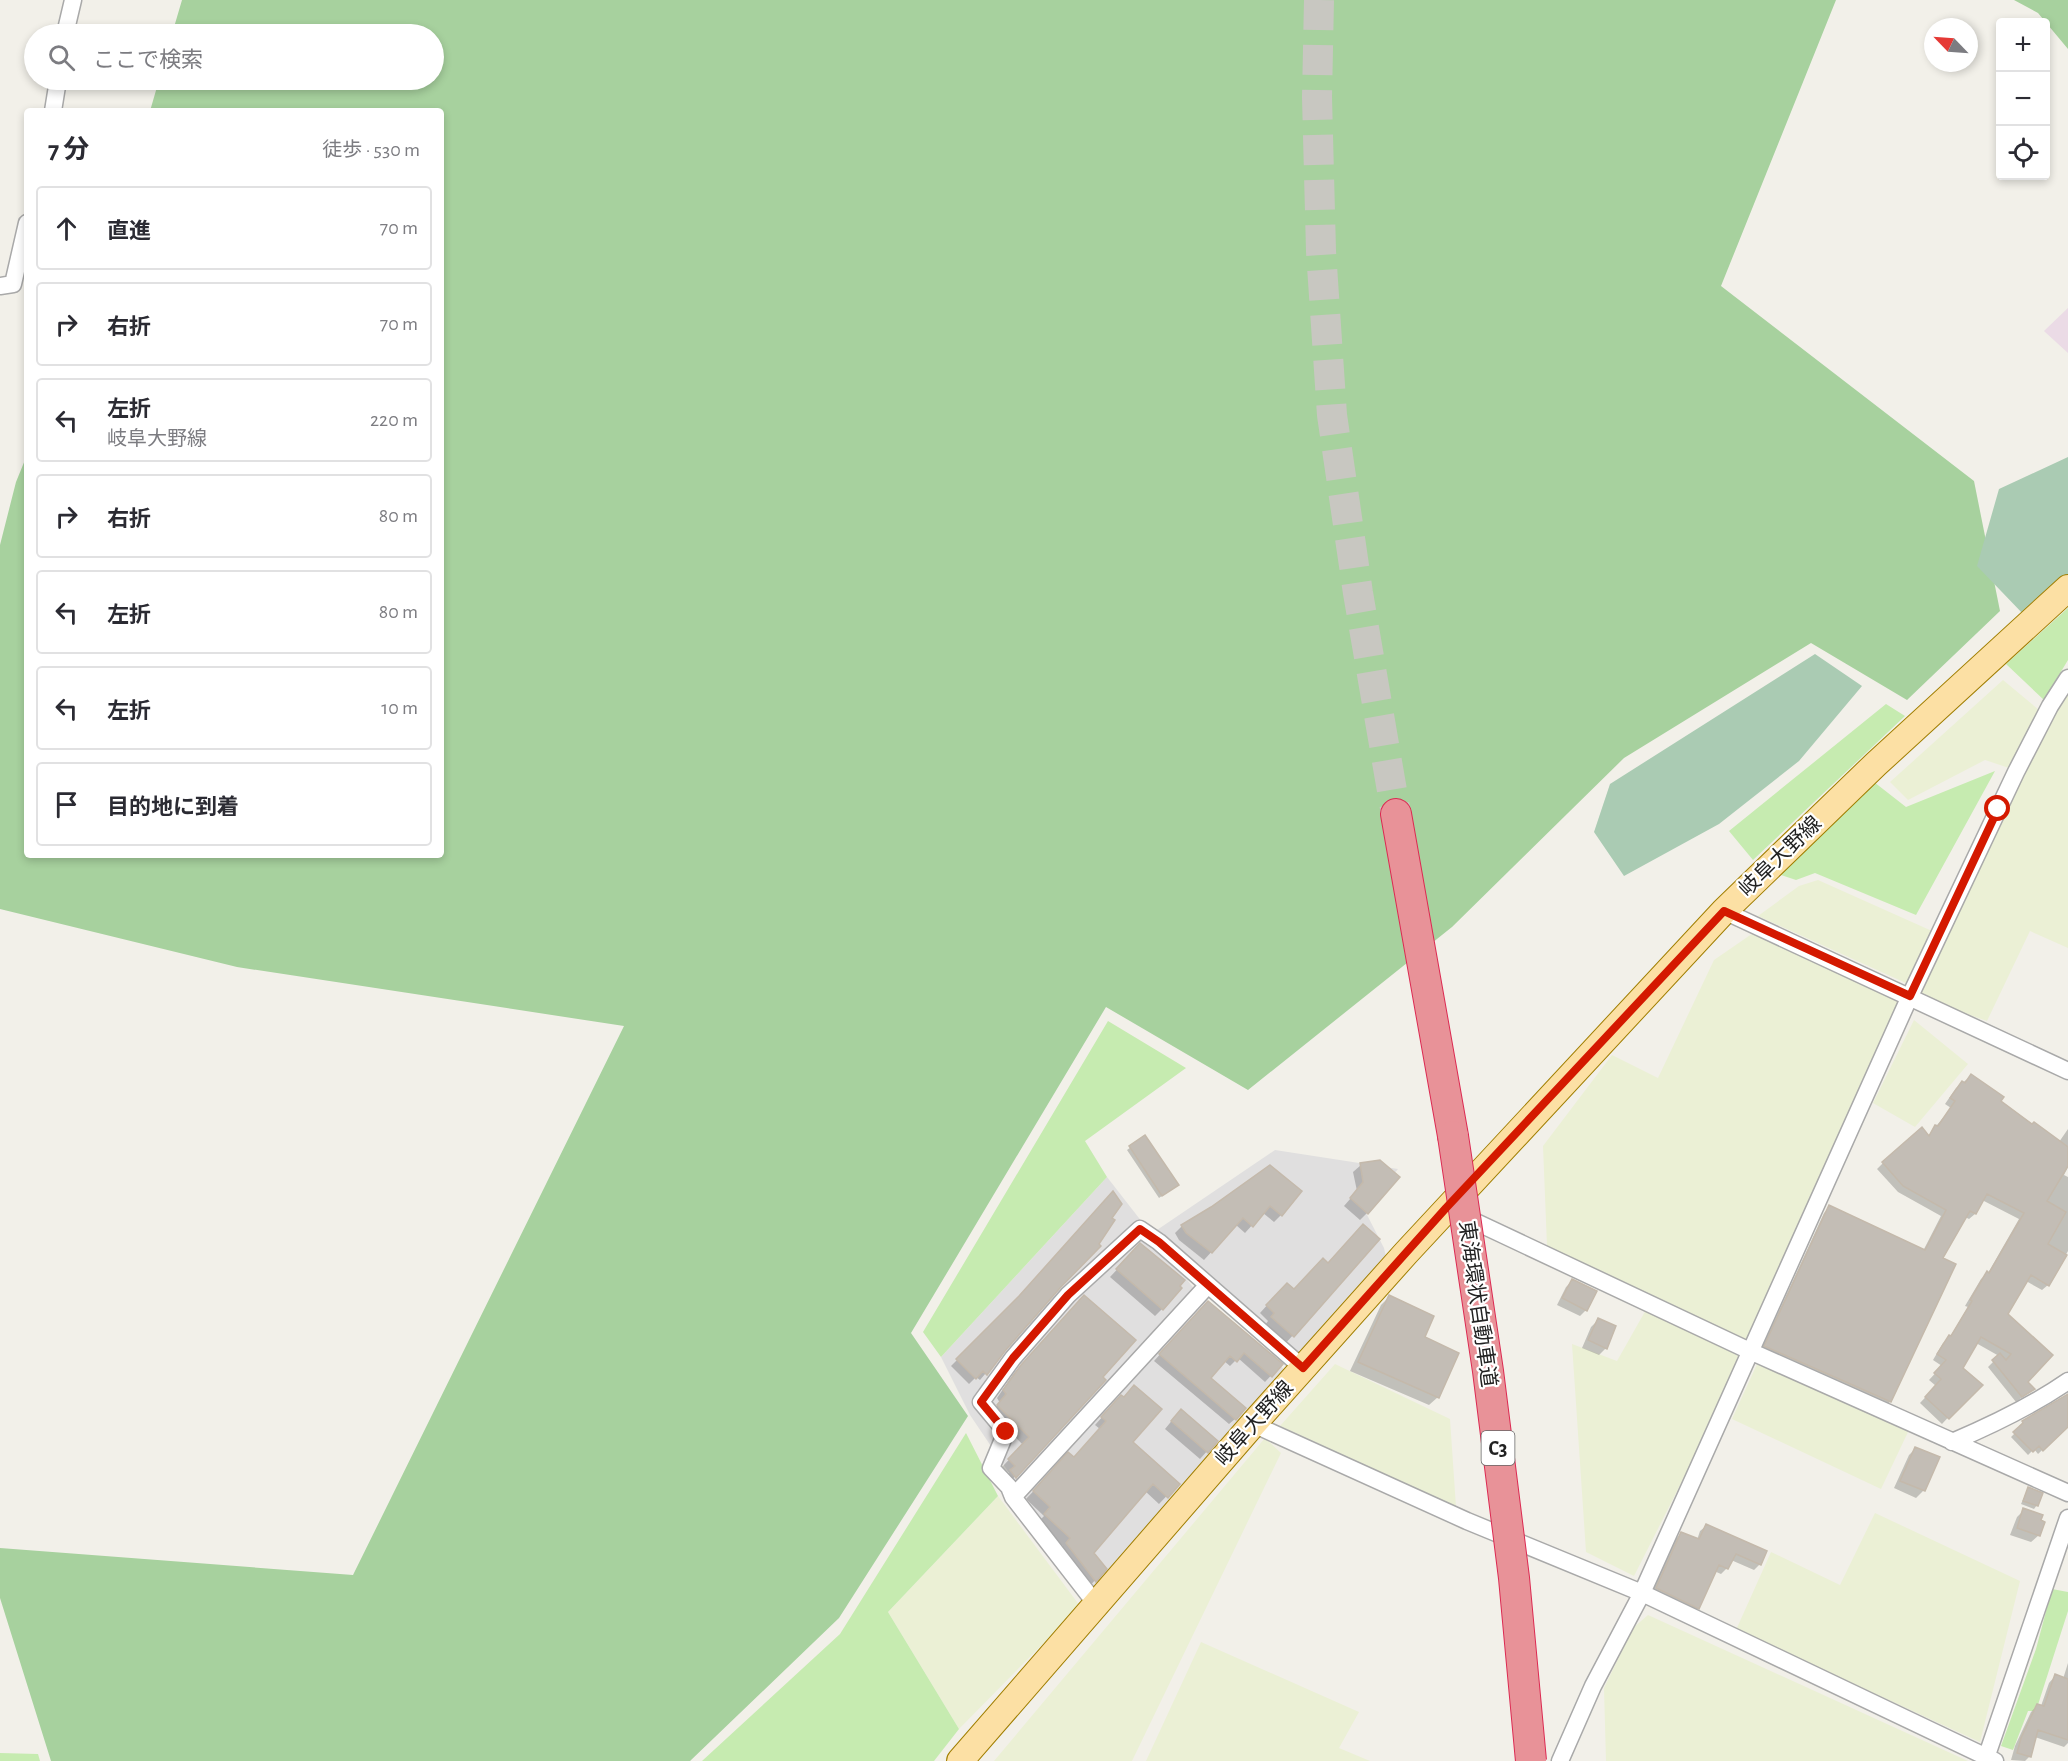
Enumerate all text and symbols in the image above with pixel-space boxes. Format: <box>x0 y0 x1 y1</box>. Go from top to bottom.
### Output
north arrow <box>1924 18 1978 72</box>
map controls <box>1996 18 2050 180</box>
button: + <box>1996 18 2050 72</box>
search box <box>24 24 444 90</box>
icon: search <box>45 41 78 74</box>
text: ここで検索 <box>93 49 203 71</box>
button: − <box>1996 72 2050 126</box>
button: locate <box>1996 126 2050 180</box>
text: 7 分 <box>48 137 89 163</box>
text: 徒歩 · 530 m <box>322 140 420 160</box>
icon: ahead <box>50 212 83 245</box>
text: 70 m <box>380 218 418 238</box>
text: 直進 <box>107 220 151 242</box>
icon: right <box>50 308 83 341</box>
text: 70 m <box>380 314 418 334</box>
text: 右折 <box>107 316 151 338</box>
text: 左折 <box>107 398 151 420</box>
icon: left <box>50 404 83 437</box>
text: 220 m <box>370 410 418 430</box>
text: 岐阜大野線 <box>107 429 207 449</box>
icon: right <box>50 500 83 533</box>
text: 80 m <box>379 506 418 526</box>
text: 右折 <box>107 508 151 530</box>
icon: left <box>50 596 83 629</box>
text: 80 m <box>379 602 418 622</box>
text: 左折 <box>107 604 151 626</box>
icon: left <box>50 692 83 725</box>
text: 10 m <box>381 698 418 718</box>
text: 左折 <box>107 700 151 722</box>
icon: arrive <box>50 788 83 821</box>
route start <box>1984 795 2010 821</box>
text: 目的地に到着 <box>107 796 239 818</box>
street label: 岐阜大野線 <box>1735 812 1825 900</box>
street label: 東海環状自動車道 <box>1455 1219 1501 1389</box>
street label: 岐阜大野線 <box>1211 1377 1297 1469</box>
route end <box>992 1418 1018 1444</box>
road number: C3 <box>1482 1431 1514 1465</box>

